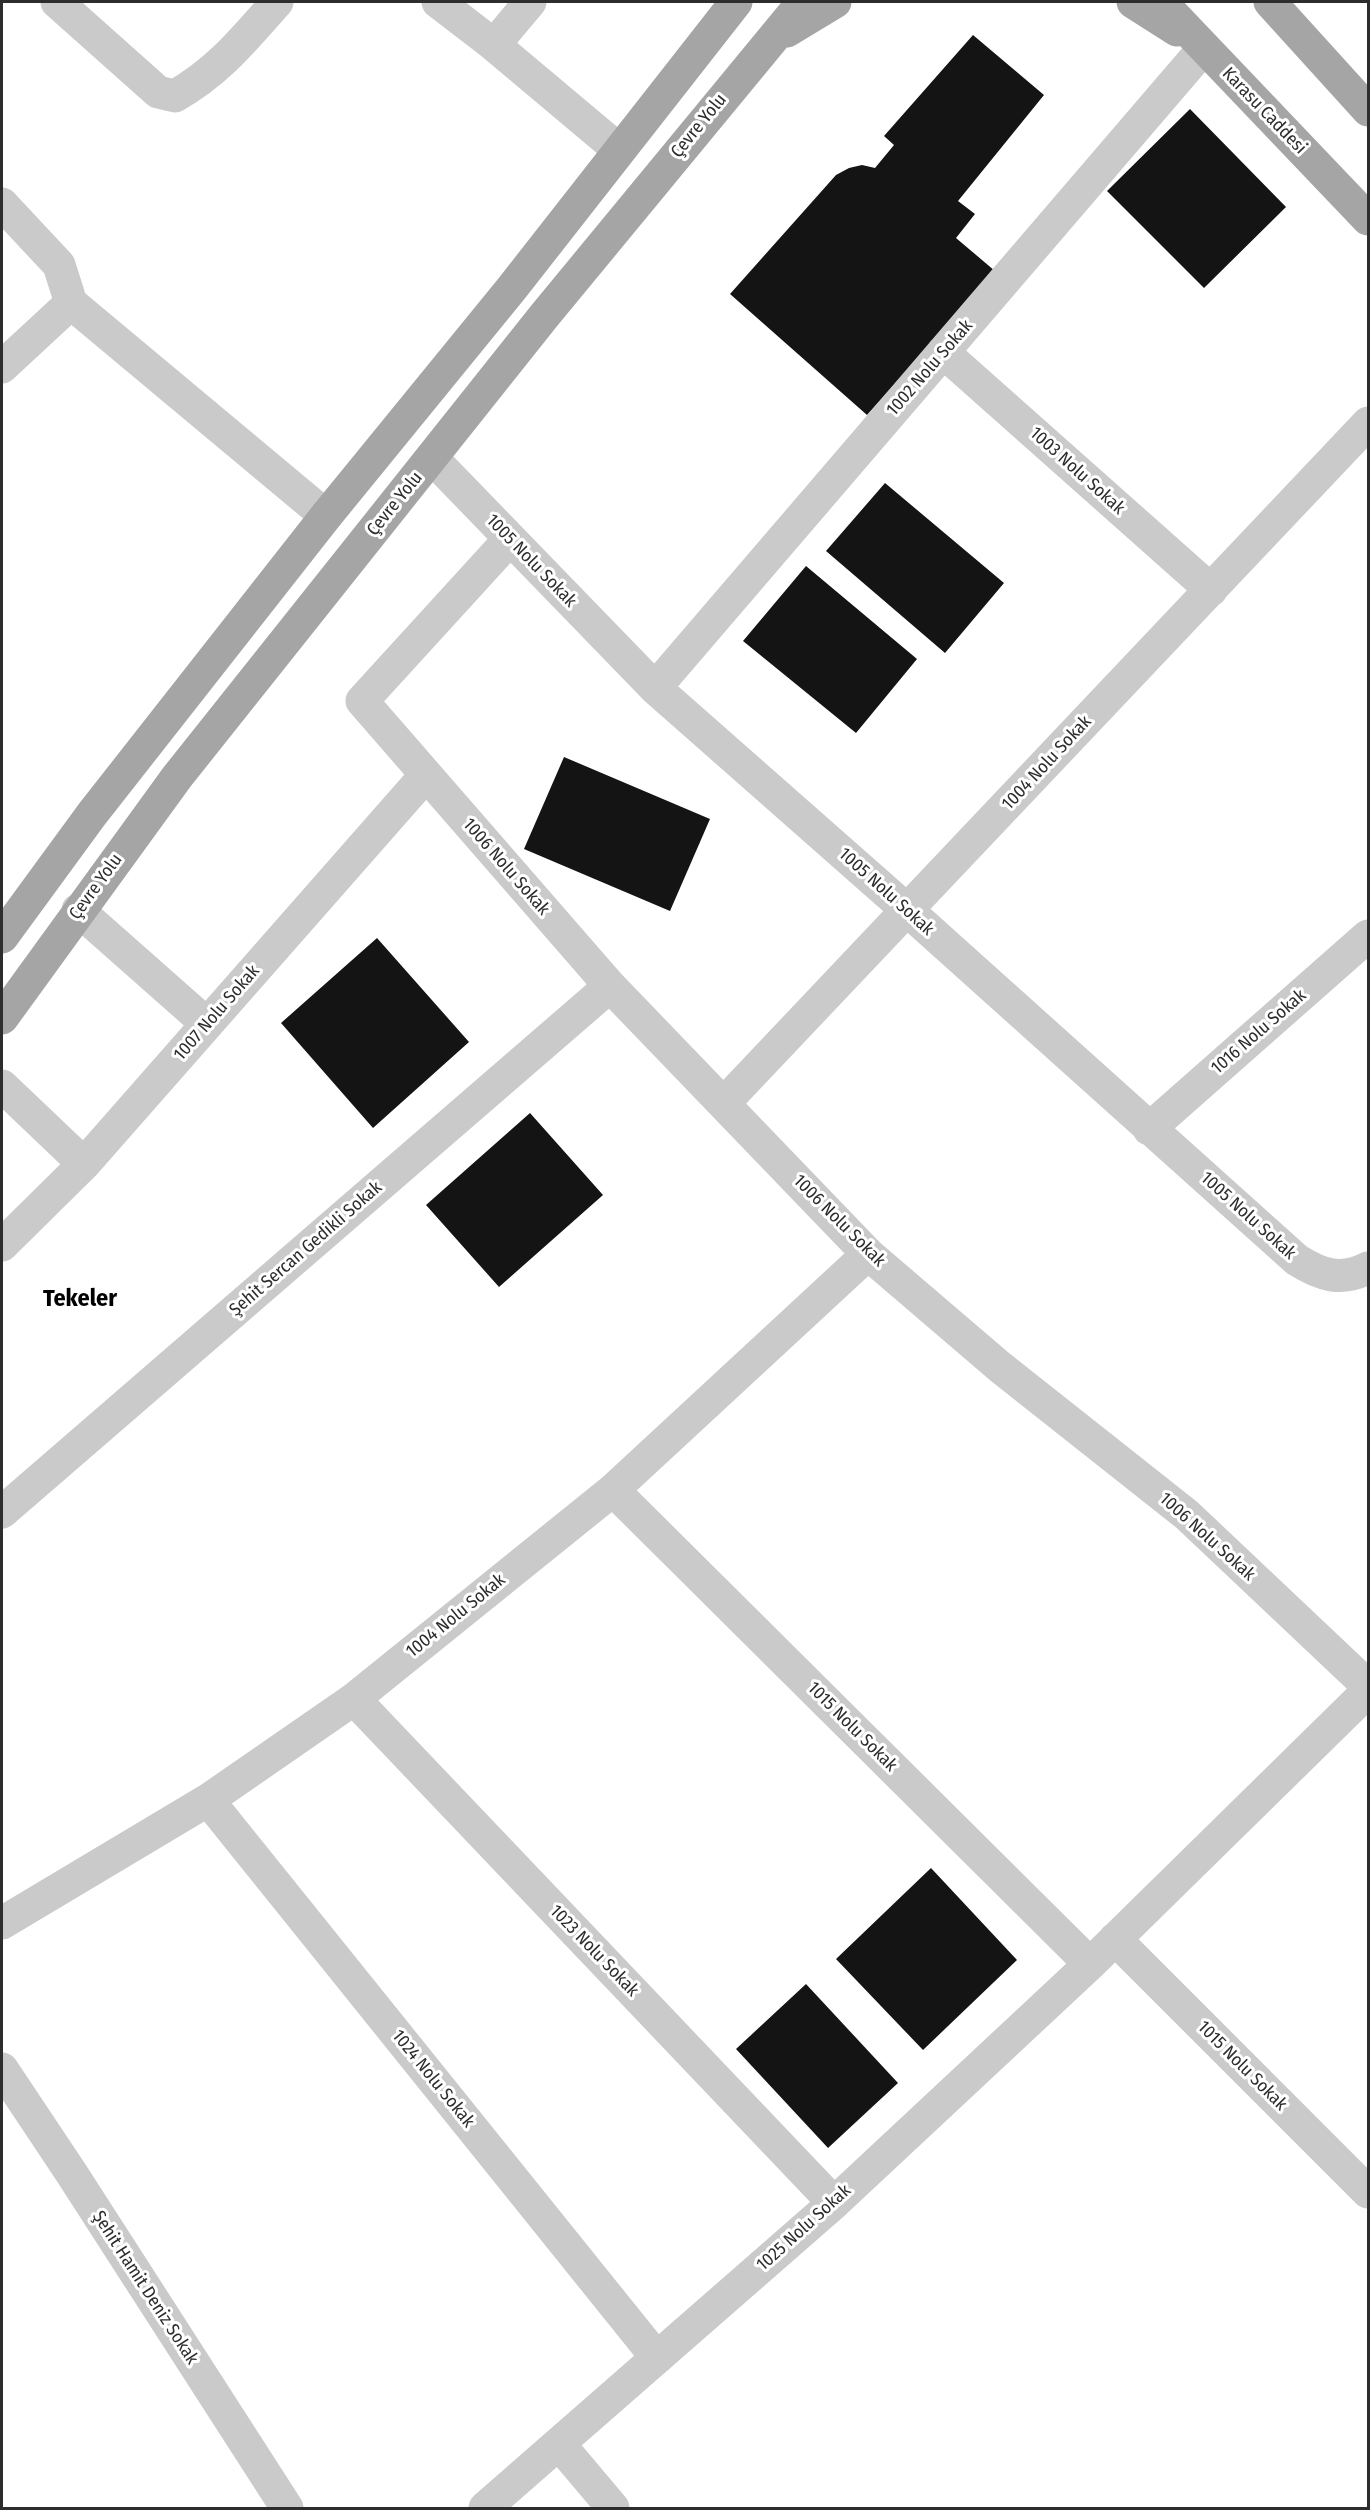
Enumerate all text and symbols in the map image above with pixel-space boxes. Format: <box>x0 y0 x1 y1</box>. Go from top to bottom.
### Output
street label: Karasu Caddesi <box>1217 63 1311 159</box>
street label: Çevre Yolu <box>667 90 731 162</box>
street label: 1002 Nolu Sokak <box>882 316 978 420</box>
street label: 1003 Nolu Sokak <box>1025 423 1129 519</box>
street label: Çevre Yolu <box>363 468 427 540</box>
street label: 1005 Nolu Sokak <box>481 510 581 612</box>
street label: 1004 Nolu Sokak <box>998 711 1096 815</box>
street label: 1006 Nolu Sokak <box>458 814 554 920</box>
street label: 1005 Nolu Sokak <box>834 844 938 940</box>
street label: Çevre Yolu <box>65 850 127 924</box>
street label: 1007 Nolu Sokak <box>170 961 264 1065</box>
street label: 1016 Nolu Sokak <box>1207 985 1311 1079</box>
street label: 1005 Nolu Sokak <box>1196 1168 1300 1264</box>
street label: 1006 Nolu Sokak <box>788 1170 890 1272</box>
street label: Şehit Sercan Gedikli Sokak <box>225 1177 387 1321</box>
district label: Tekeler <box>43 1285 117 1313</box>
street label: 1006 Nolu Sokak <box>1155 1488 1259 1586</box>
street label: 1004 Nolu Sokak <box>402 1569 510 1663</box>
street label: 1015 Nolu Sokak <box>803 1678 901 1776</box>
street label: 1023 Nolu Sokak <box>545 1901 643 2001</box>
street label: 1015 Nolu Sokak <box>1193 2017 1291 2115</box>
street label: 1024 Nolu Sokak <box>387 2026 479 2132</box>
street label: 1025 Nolu Sokak <box>753 2180 855 2276</box>
street label: Şehit Hamit Deniz Sokak <box>87 2207 203 2369</box>

